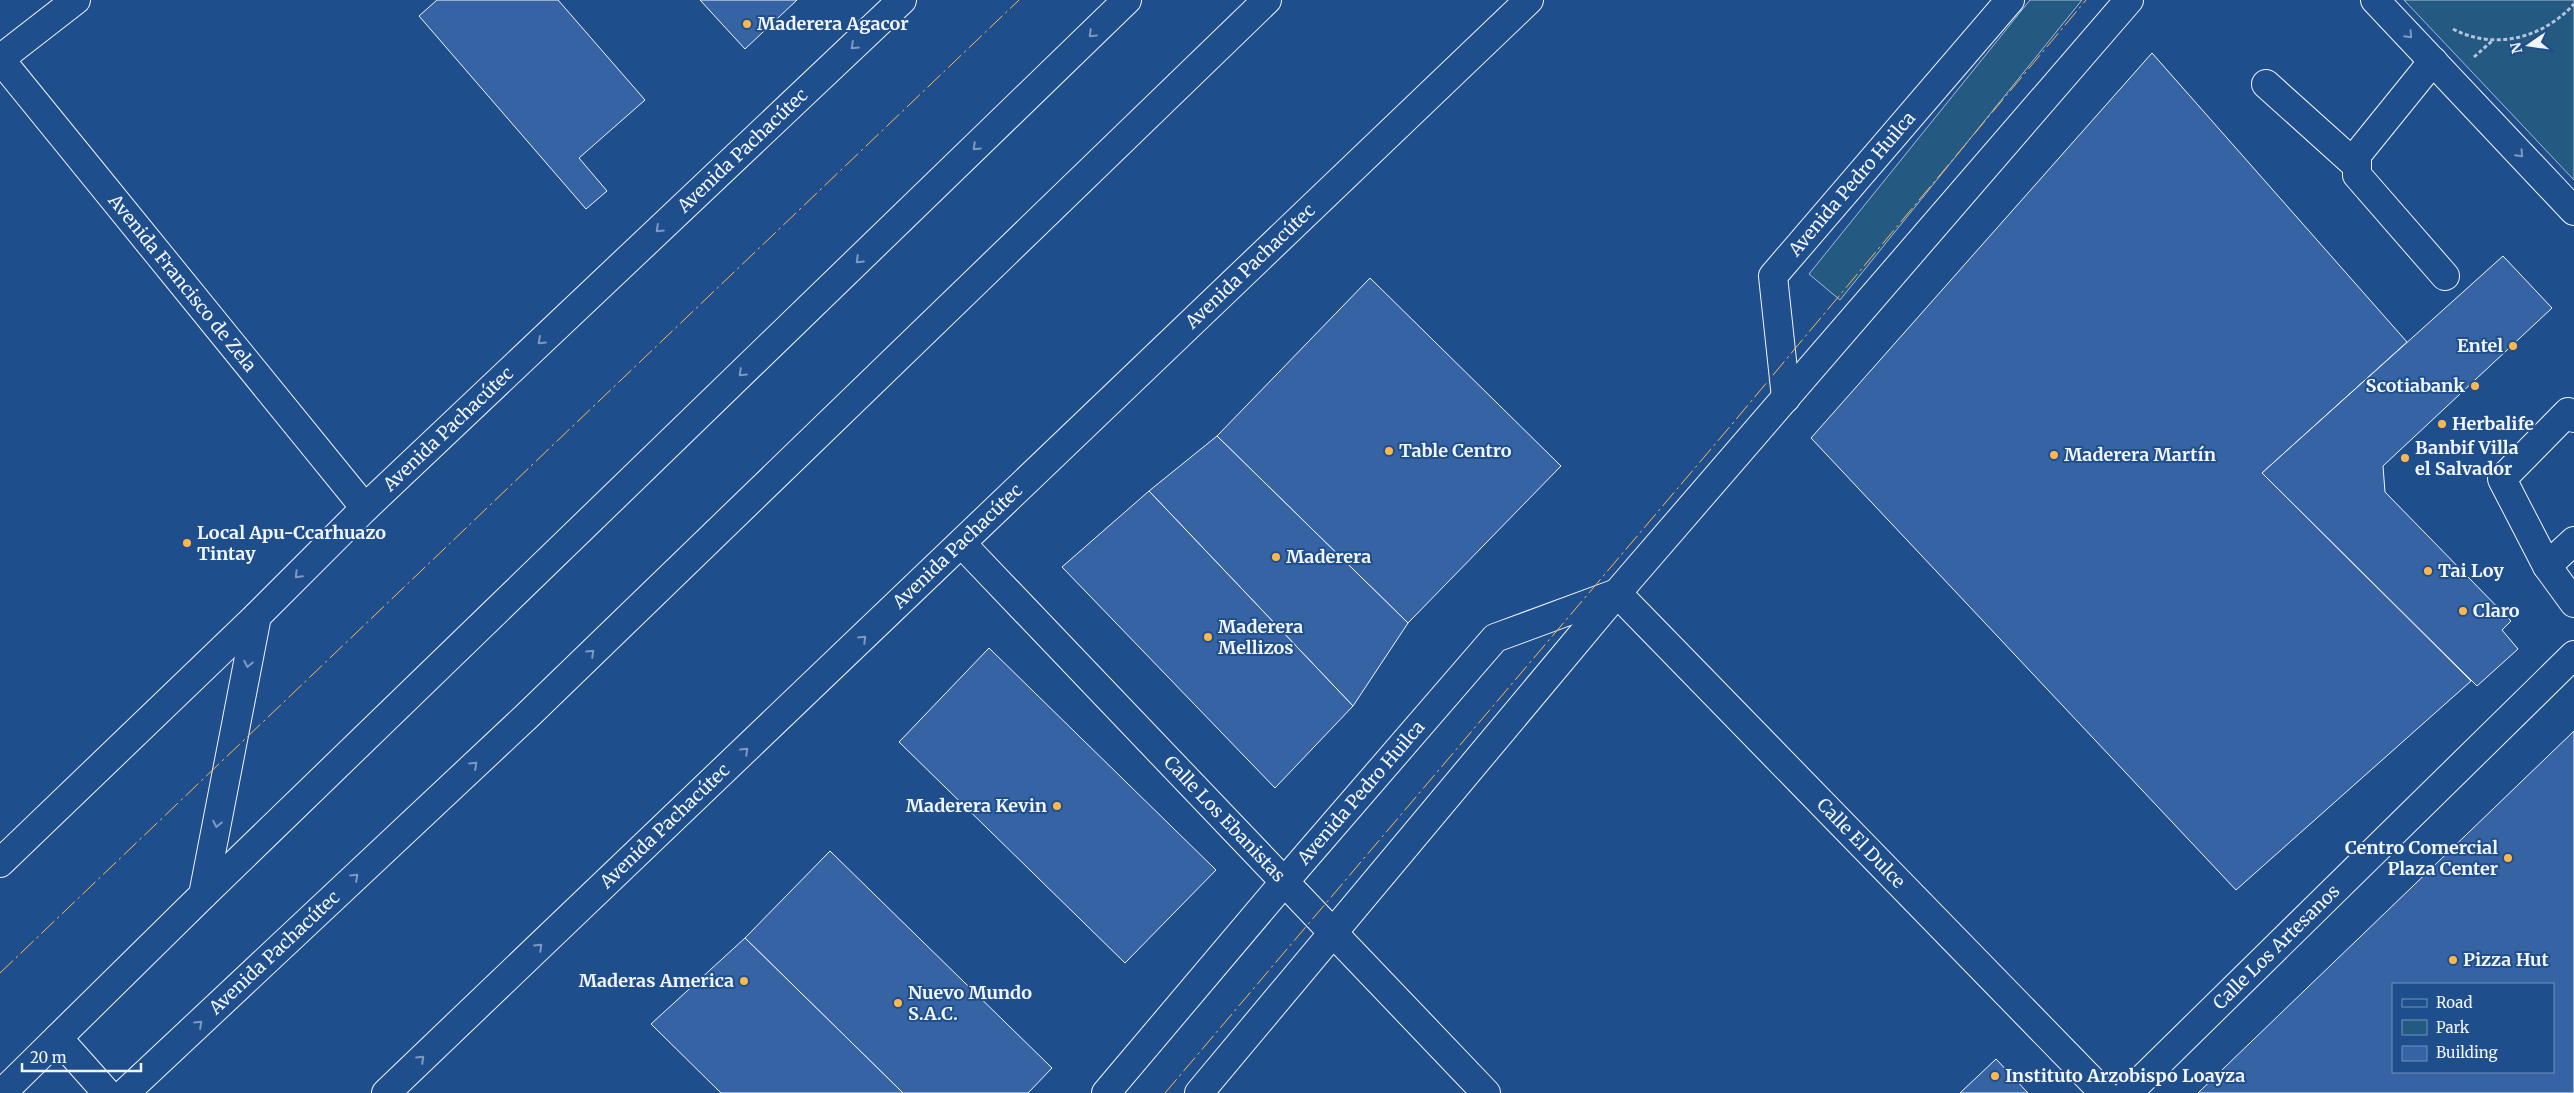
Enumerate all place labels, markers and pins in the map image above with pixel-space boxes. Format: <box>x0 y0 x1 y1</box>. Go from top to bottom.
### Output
place label: Maderera Agacor <box>757 12 909 35</box>
marker: Maderera Agacor <box>741 18 753 30</box>
place label: Entel <box>2457 334 2503 357</box>
marker: Entel <box>2507 340 2519 352</box>
place label: Scotiabank <box>2366 374 2465 397</box>
marker: Scotiabank <box>2469 380 2481 392</box>
place label: Herbalife <box>2452 412 2534 435</box>
marker: Herbalife <box>2436 418 2448 430</box>
place label: Banbif Villa el Salvador <box>2415 436 2519 480</box>
place label: Table Centro <box>1399 439 1512 462</box>
place label: Maderera Martín <box>2064 443 2216 466</box>
marker: Table Centro <box>1383 445 1395 457</box>
marker: Maderera Martín <box>2048 449 2060 461</box>
marker: Banbif Villa el Salvador <box>2399 452 2411 464</box>
place label: Local Apu-Ccarhuazo Tintay <box>197 521 386 565</box>
marker: Local Apu-Ccarhuazo Tintay <box>181 537 193 549</box>
place label: Maderera <box>1286 545 1371 568</box>
marker: Maderera <box>1270 551 1282 563</box>
place label: Tai Loy <box>2438 559 2504 582</box>
marker: Tai Loy <box>2422 565 2434 577</box>
place label: Claro <box>2473 599 2520 622</box>
marker: Claro <box>2457 605 2469 617</box>
place label: Maderera Mellizos <box>1218 615 1303 659</box>
marker: Maderera Mellizos <box>1202 631 1214 643</box>
place label: Maderera Kevin <box>906 794 1047 817</box>
marker: Maderera Kevin <box>1051 800 1063 812</box>
place label: Centro Comercial Plaza Center <box>2345 836 2498 880</box>
marker: Centro Comercial Plaza Center <box>2502 852 2514 864</box>
place label: Pizza Hut <box>2463 948 2549 971</box>
marker: Pizza Hut <box>2447 954 2459 966</box>
place label: Maderas America <box>579 969 734 992</box>
marker: Maderas America <box>738 975 750 987</box>
place label: Nuevo Mundo S.A.C. <box>908 981 1032 1025</box>
marker: Nuevo Mundo S.A.C. <box>892 997 904 1009</box>
place label: Instituto Arzobispo Loayza <box>2005 1064 2245 1087</box>
marker: Instituto Arzobispo Loayza <box>1989 1070 2001 1082</box>

